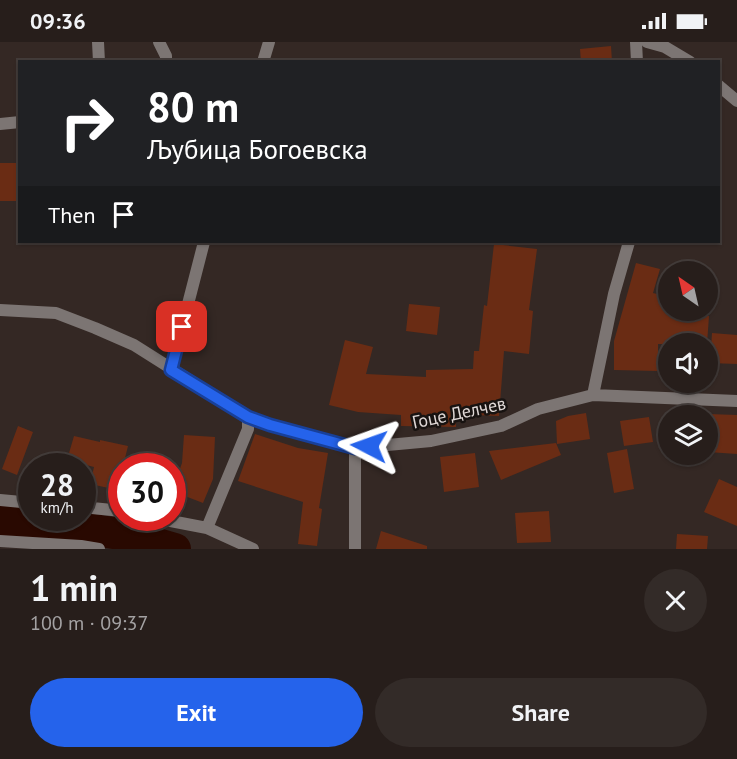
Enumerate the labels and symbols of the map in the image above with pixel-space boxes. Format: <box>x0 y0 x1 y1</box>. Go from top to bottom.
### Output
north arrow <box>658 261 718 321</box>
pin <box>156 301 207 352</box>
street label: Гоце Делчев <box>410 391 508 434</box>
position arrow <box>337 414 401 478</box>
speed limit sign: 30 <box>108 453 186 531</box>

